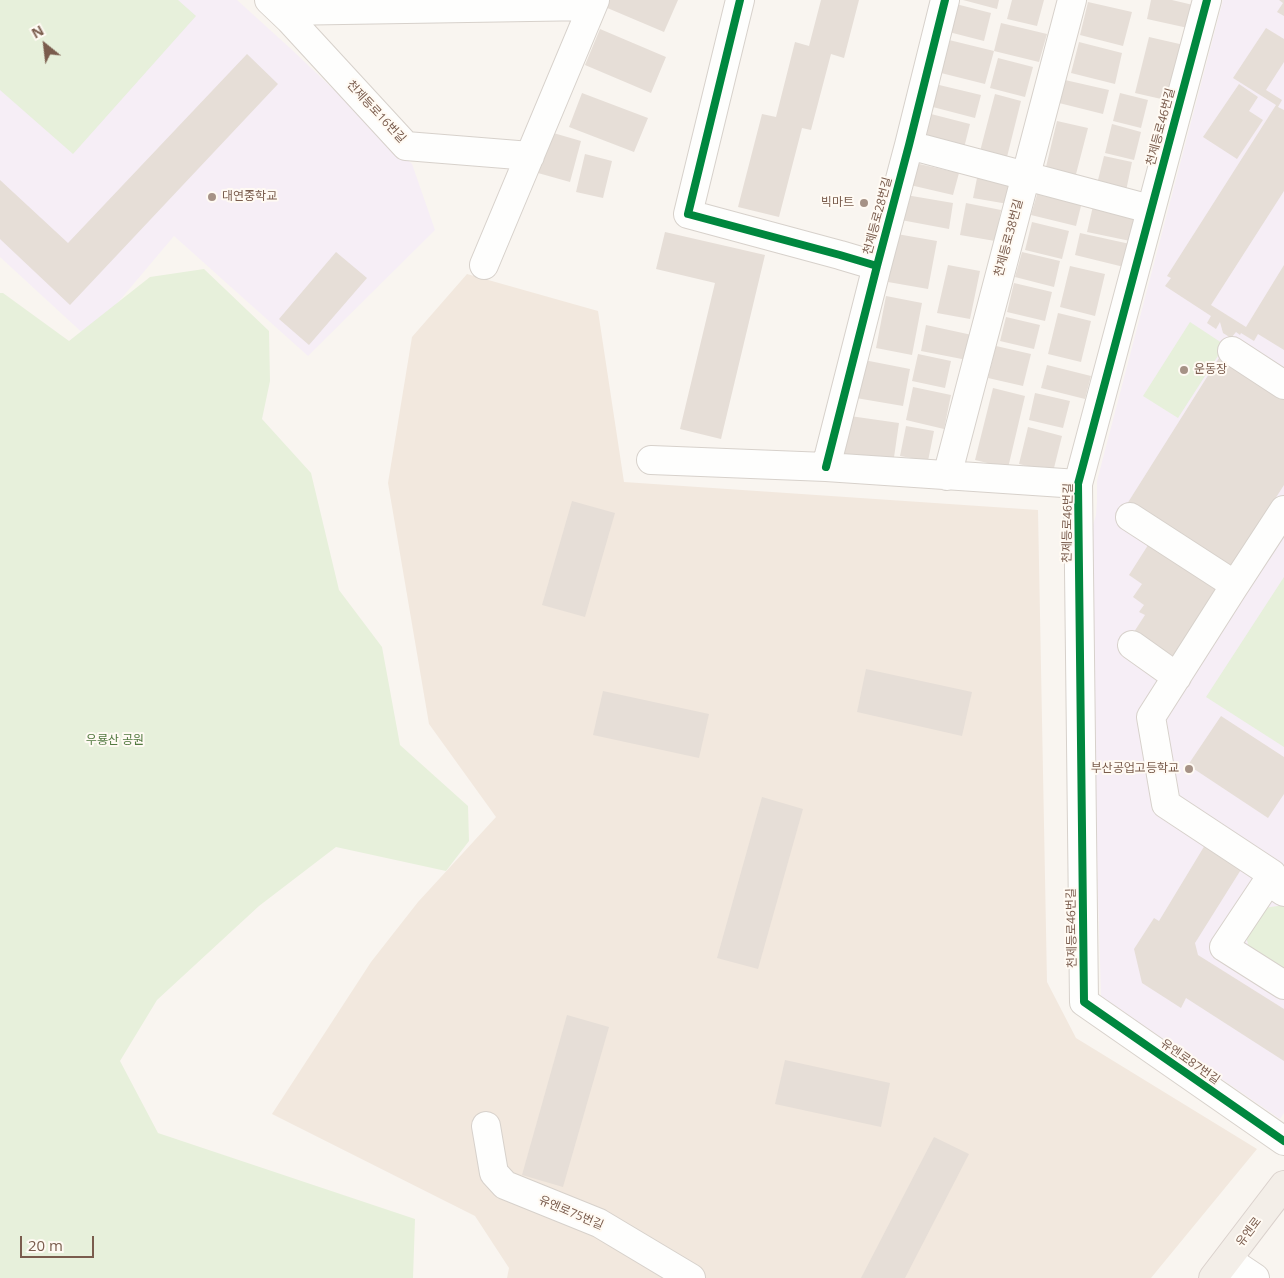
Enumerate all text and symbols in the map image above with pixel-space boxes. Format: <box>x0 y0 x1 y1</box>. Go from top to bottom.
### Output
north arrow <box>20 20 70 70</box>
text: N <box>28 20 47 43</box>
street label: 천제등로16번길 <box>343 78 409 146</box>
street label: 천제등로46번길 <box>1144 87 1178 167</box>
street label: 천제등로28번길 <box>861 176 895 256</box>
place label: 대연중학교 <box>222 190 277 204</box>
marker: 대연중학교 <box>206 191 218 203</box>
place label: 빅마트 <box>821 196 854 210</box>
marker: 빅마트 <box>858 197 870 209</box>
street label: 천제등로38번길 <box>992 198 1026 278</box>
place label: 운동장 <box>1194 363 1227 377</box>
marker: 운동장 <box>1178 364 1190 376</box>
street label: 천제등로46번길 <box>1060 483 1076 563</box>
park label: 우룡산 공원 <box>86 734 144 748</box>
place label: 부산공업고등학교 <box>1091 762 1179 776</box>
marker: 부산공업고등학교 <box>1183 763 1195 775</box>
street label: 천제등로46번길 <box>1064 888 1080 968</box>
street label: 유엔로87번길 <box>1158 1036 1222 1088</box>
street label: 유엔로75번길 <box>536 1193 606 1233</box>
street label: 유엔로 <box>1233 1214 1265 1250</box>
scale bar <box>22 1226 96 1258</box>
text: 20 m <box>28 1235 63 1255</box>

